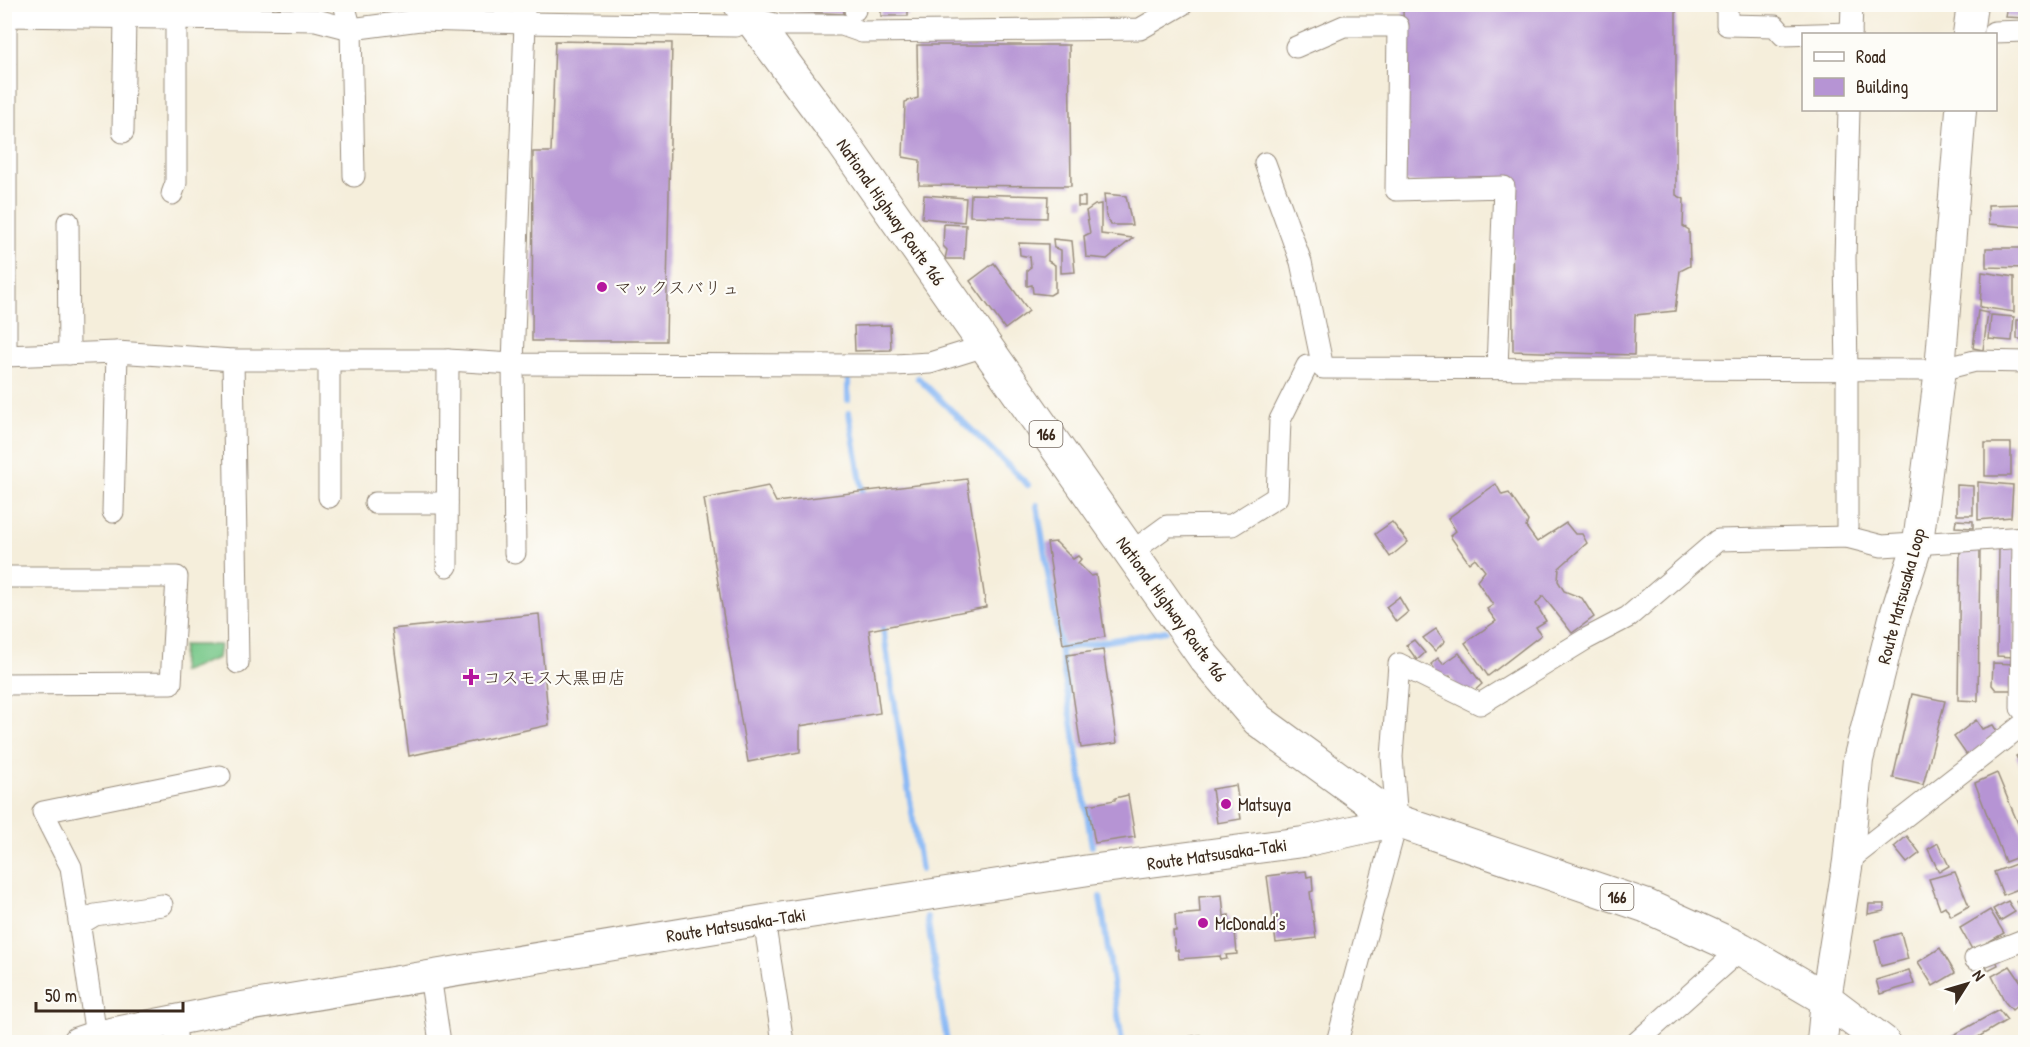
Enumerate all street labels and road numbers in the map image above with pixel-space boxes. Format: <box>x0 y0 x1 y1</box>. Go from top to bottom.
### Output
street label: National Highway Route 166 <box>831 133 951 291</box>
road number: 166 <box>1030 421 1062 447</box>
street label: Route Matsusaka Loop <box>1871 525 1931 667</box>
street label: National Highway Route 166 <box>1111 531 1233 687</box>
street label: Route Matsusaka-Taki <box>1145 832 1289 876</box>
road number: 166 <box>1600 884 1634 910</box>
street label: Route Matsusaka-Taki <box>664 902 808 948</box>

